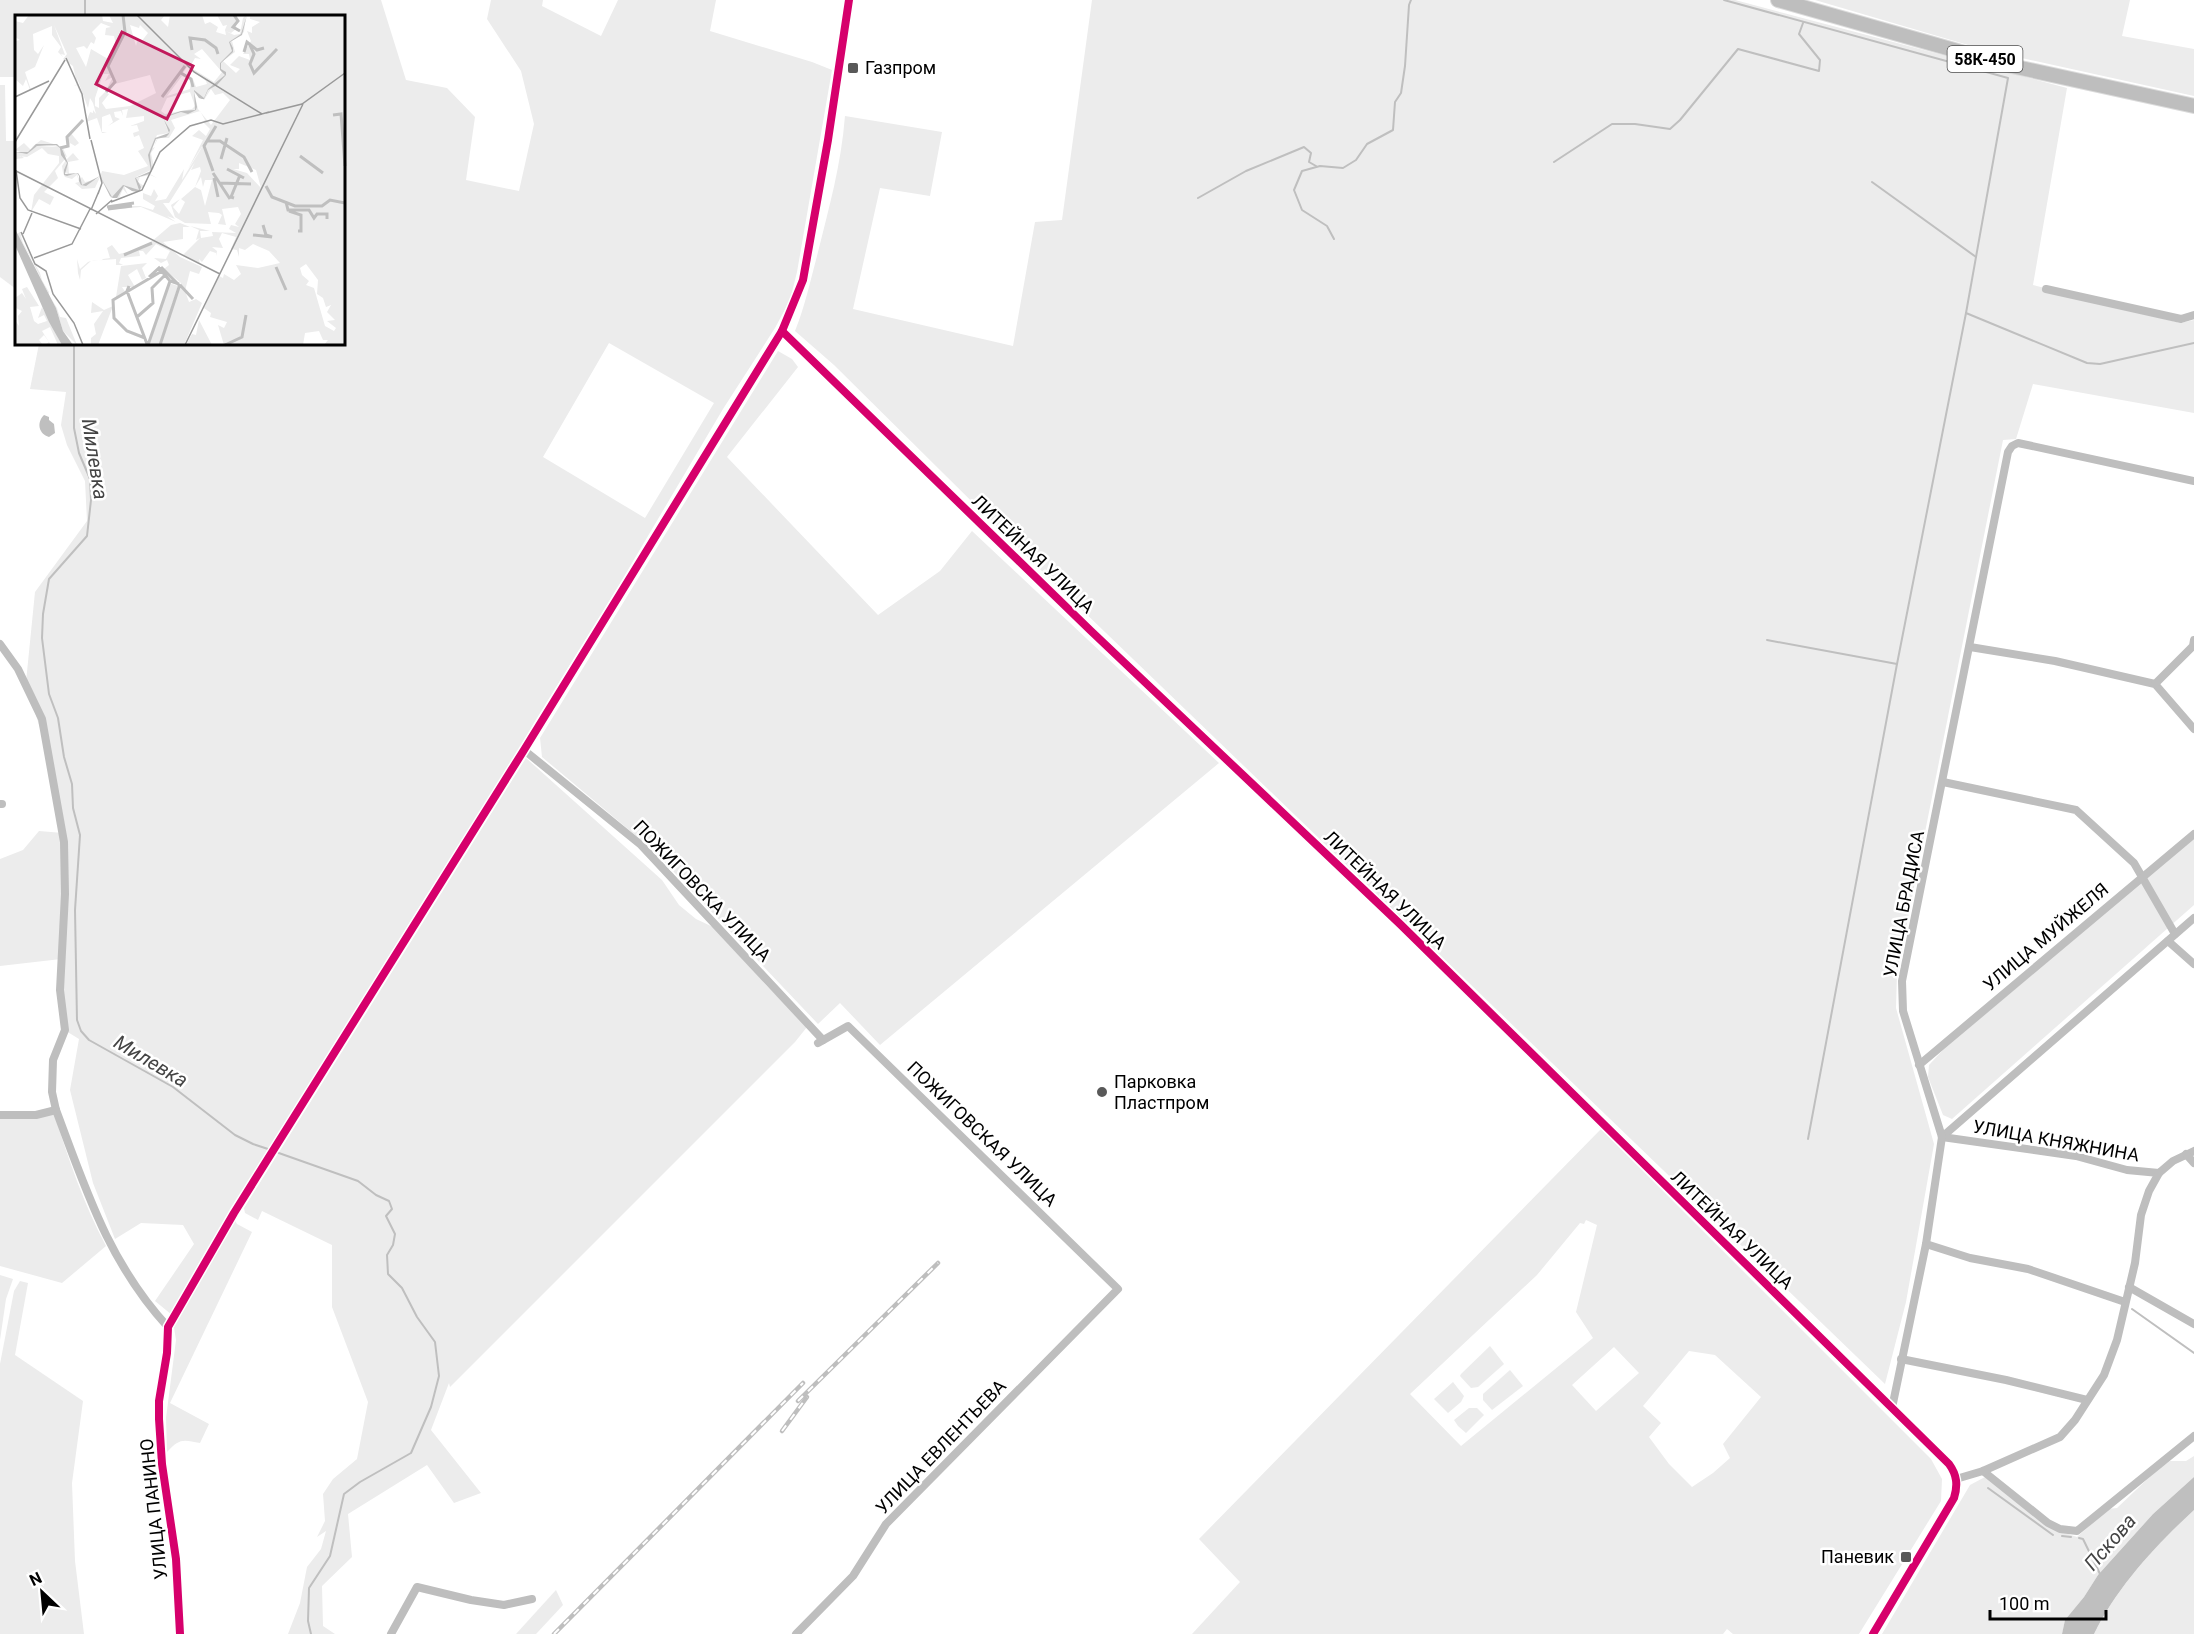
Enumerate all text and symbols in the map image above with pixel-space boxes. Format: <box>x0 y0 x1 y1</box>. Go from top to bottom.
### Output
inset map <box>15 15 345 345</box>
road number: 58К-450 <box>1948 46 2022 72</box>
place label: Газпром <box>865 57 936 78</box>
marker: Газпром <box>846 61 860 75</box>
water label: Милевка <box>77 417 113 501</box>
street label: ЛИТЕЙНАЯ УЛИЦА <box>968 490 1099 617</box>
street label: ПОЖИГОВСКА УЛИЦА <box>629 816 775 966</box>
street label: ЛИТЕЙНАЯ УЛИЦА <box>1320 826 1451 953</box>
street label: УЛИЦА БРАДИСА <box>1879 828 1928 979</box>
street label: УЛИЦА МУЙЖЕЛЯ <box>1979 878 2112 995</box>
water label: Милевка <box>110 1030 192 1092</box>
street label: ПОЖИГОВСКАЯ УЛИЦА <box>903 1057 1062 1211</box>
place label: Парковка Пластпром <box>1114 1071 1209 1113</box>
marker: Парковка Пластпром <box>1095 1085 1109 1099</box>
street label: УЛИЦА КНЯЖНИНА <box>1971 1116 2141 1166</box>
street label: ЛИТЕЙНАЯ УЛИЦА <box>1667 1166 1798 1293</box>
street label: УЛИЦА ЕВЛЕНТЬЕВА <box>871 1375 1010 1518</box>
street label: УЛИЦА ПАНИНО <box>136 1438 171 1580</box>
water label: Пскова <box>2079 1509 2141 1575</box>
place label: Паневик <box>1821 1546 1894 1567</box>
marker: Паневик <box>1899 1550 1913 1564</box>
north arrow <box>12 1562 72 1622</box>
text: N <box>26 1568 45 1590</box>
scale bar <box>1990 1583 2106 1621</box>
text: 100 m <box>1999 1593 2050 1614</box>

